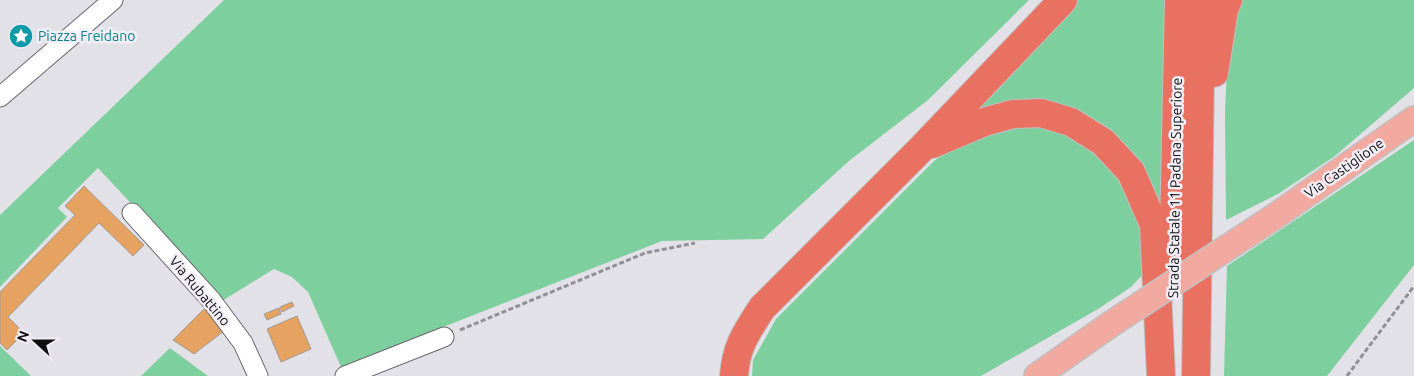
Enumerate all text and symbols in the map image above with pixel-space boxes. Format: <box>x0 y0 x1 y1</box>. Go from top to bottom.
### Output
place icon: Piazza Freidano <box>8 23 34 49</box>
place label: Piazza Freidano <box>38 28 135 44</box>
street label: Strada Statale 11 Padana Superiore <box>1165 78 1185 298</box>
street label: Via Castiglione <box>1301 135 1387 201</box>
street label: Via Rubattino <box>166 253 234 329</box>
north arrow <box>10 316 60 366</box>
text: N <box>14 329 32 344</box>

